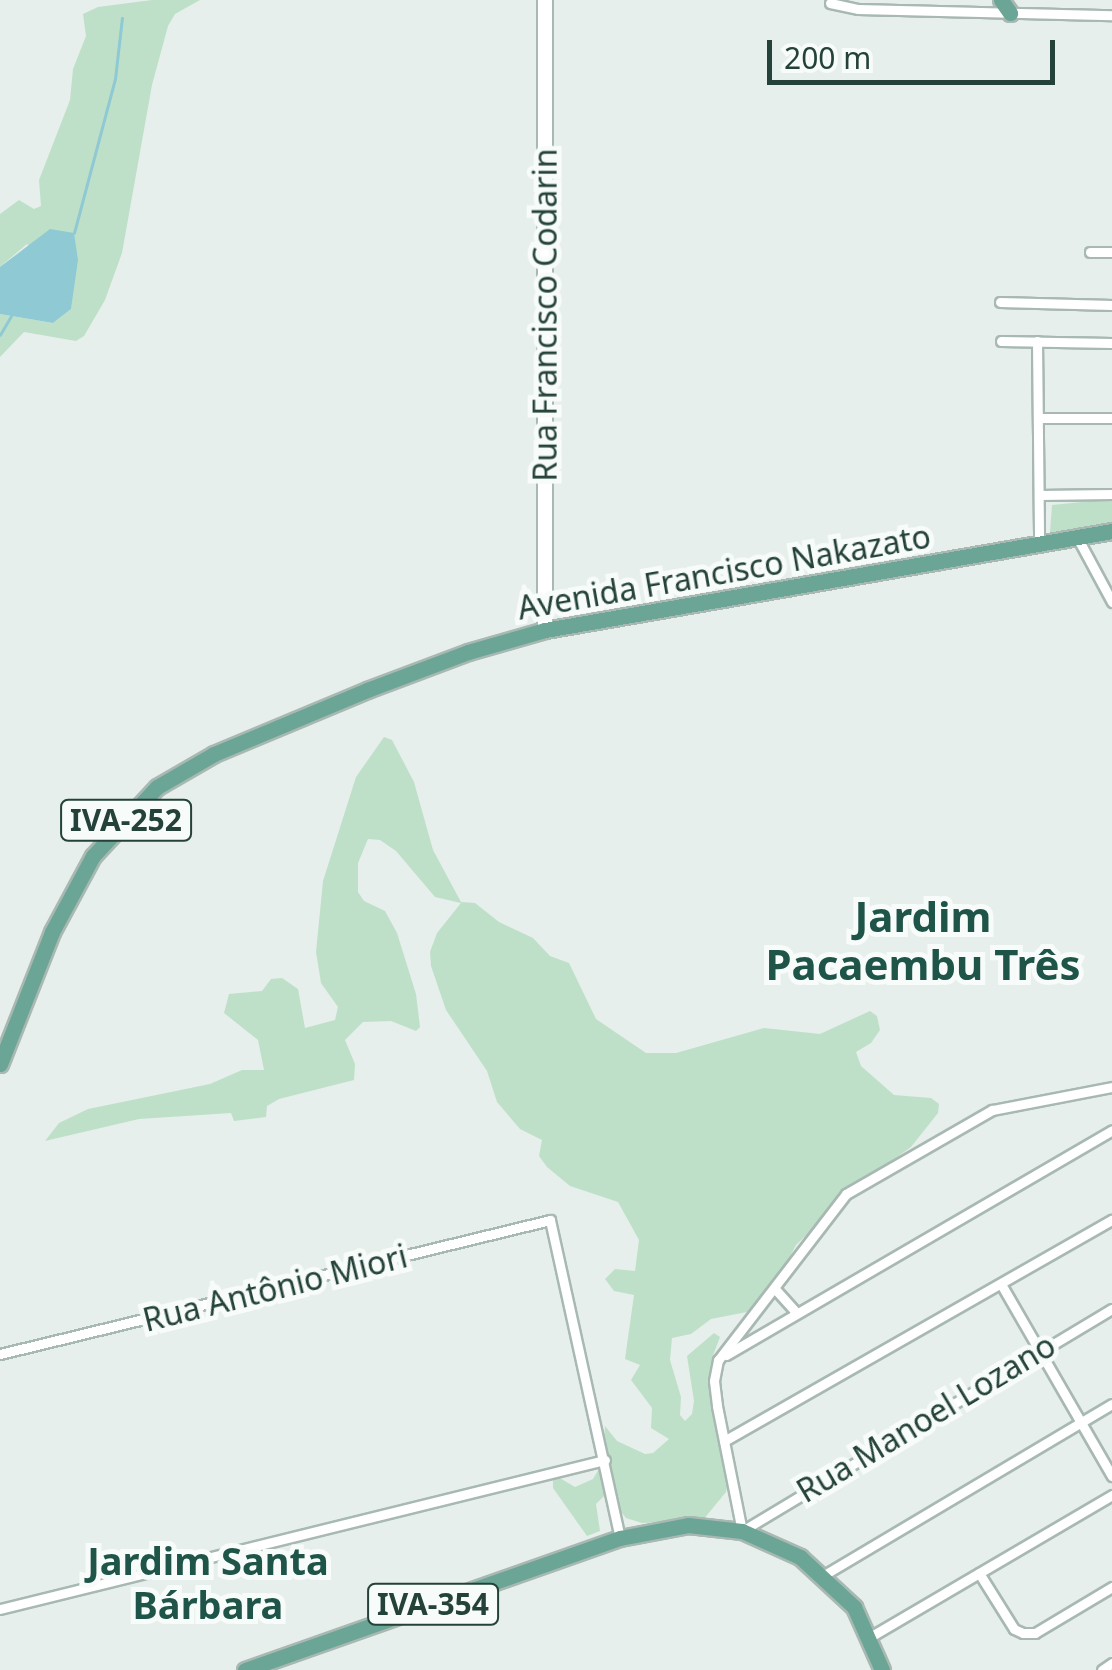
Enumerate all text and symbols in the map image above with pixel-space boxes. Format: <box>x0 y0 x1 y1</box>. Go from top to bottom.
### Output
scale bar <box>772 20 1060 82</box>
text: 200 m <box>784 37 871 78</box>
street label: Rua Francisco Codarin <box>526 148 564 482</box>
street label: Avenida Francisco Nakazato <box>514 517 934 627</box>
road number: IVA-252 <box>58 795 194 845</box>
district label: Jardim Pacaembu Três <box>765 891 1081 989</box>
street label: Rua Antônio Miori <box>139 1237 411 1339</box>
street label: Rua Manoel Lozano <box>790 1326 1062 1510</box>
district label: Jardim Santa Bárbara <box>87 1538 329 1628</box>
road number: IVA-354 <box>366 1579 500 1629</box>

